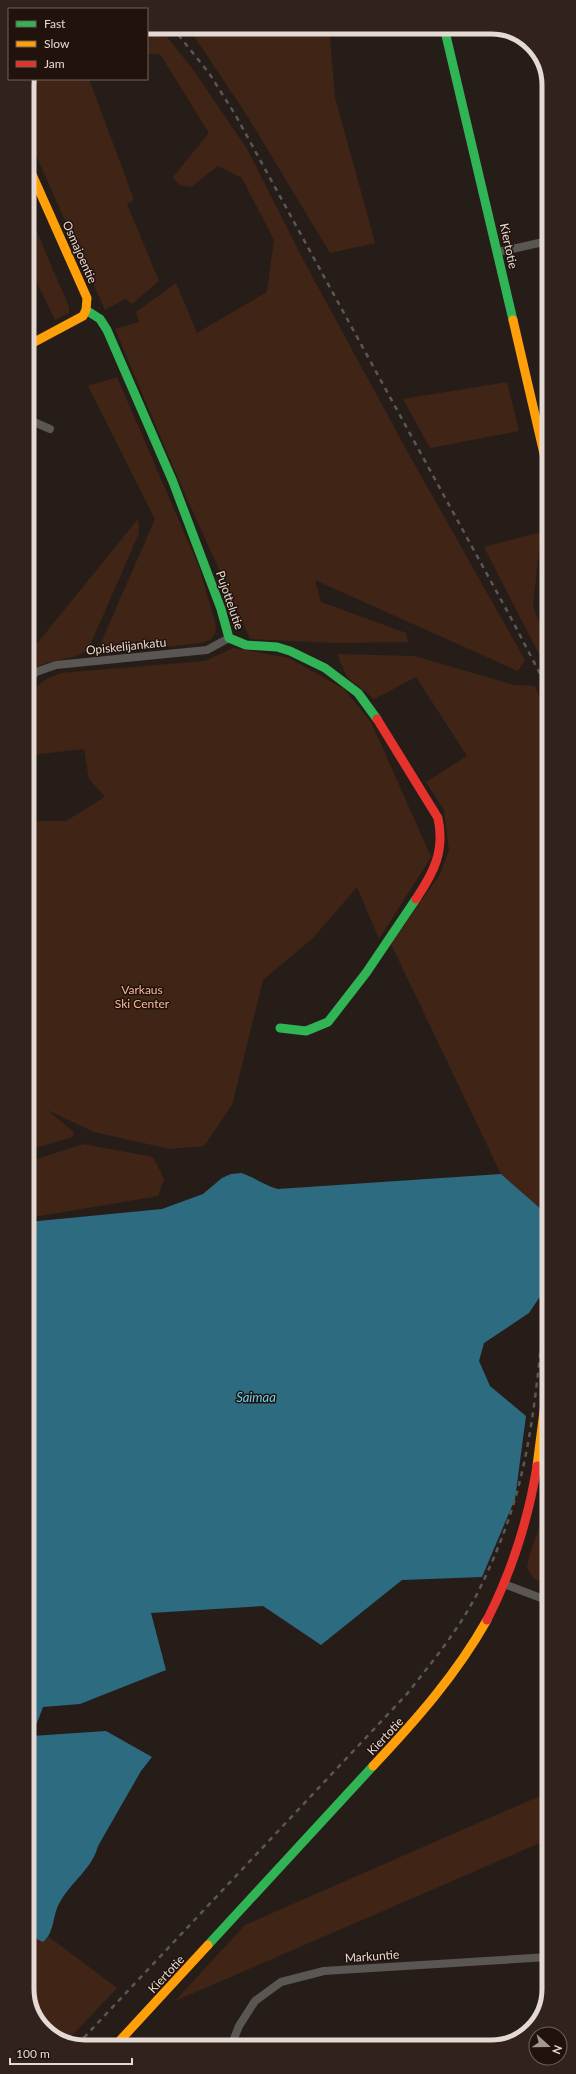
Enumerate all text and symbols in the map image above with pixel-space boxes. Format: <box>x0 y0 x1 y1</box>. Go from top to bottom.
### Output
legend <box>8 8 148 80</box>
text: Fast <box>44 16 66 31</box>
text: Slow <box>44 36 70 51</box>
text: Jam <box>44 56 65 71</box>
street label: Osmajoentie <box>60 218 100 286</box>
street label: Kiertotie <box>497 222 521 270</box>
street label: Pujottelutie <box>213 569 247 631</box>
street label: Opiskelijankatu <box>85 634 167 658</box>
park label: Varkaus Ski Center <box>115 982 170 1011</box>
water label: Saimaa <box>236 1389 276 1405</box>
street label: Kiertotie <box>364 1714 406 1758</box>
street label: Markuntie <box>344 1947 400 1965</box>
street label: Kiertotie <box>145 1952 187 1996</box>
north arrow <box>528 2026 568 2066</box>
scale bar <box>10 2040 132 2066</box>
text: N <box>550 2043 565 2056</box>
text: 100 m <box>16 2046 50 2061</box>

